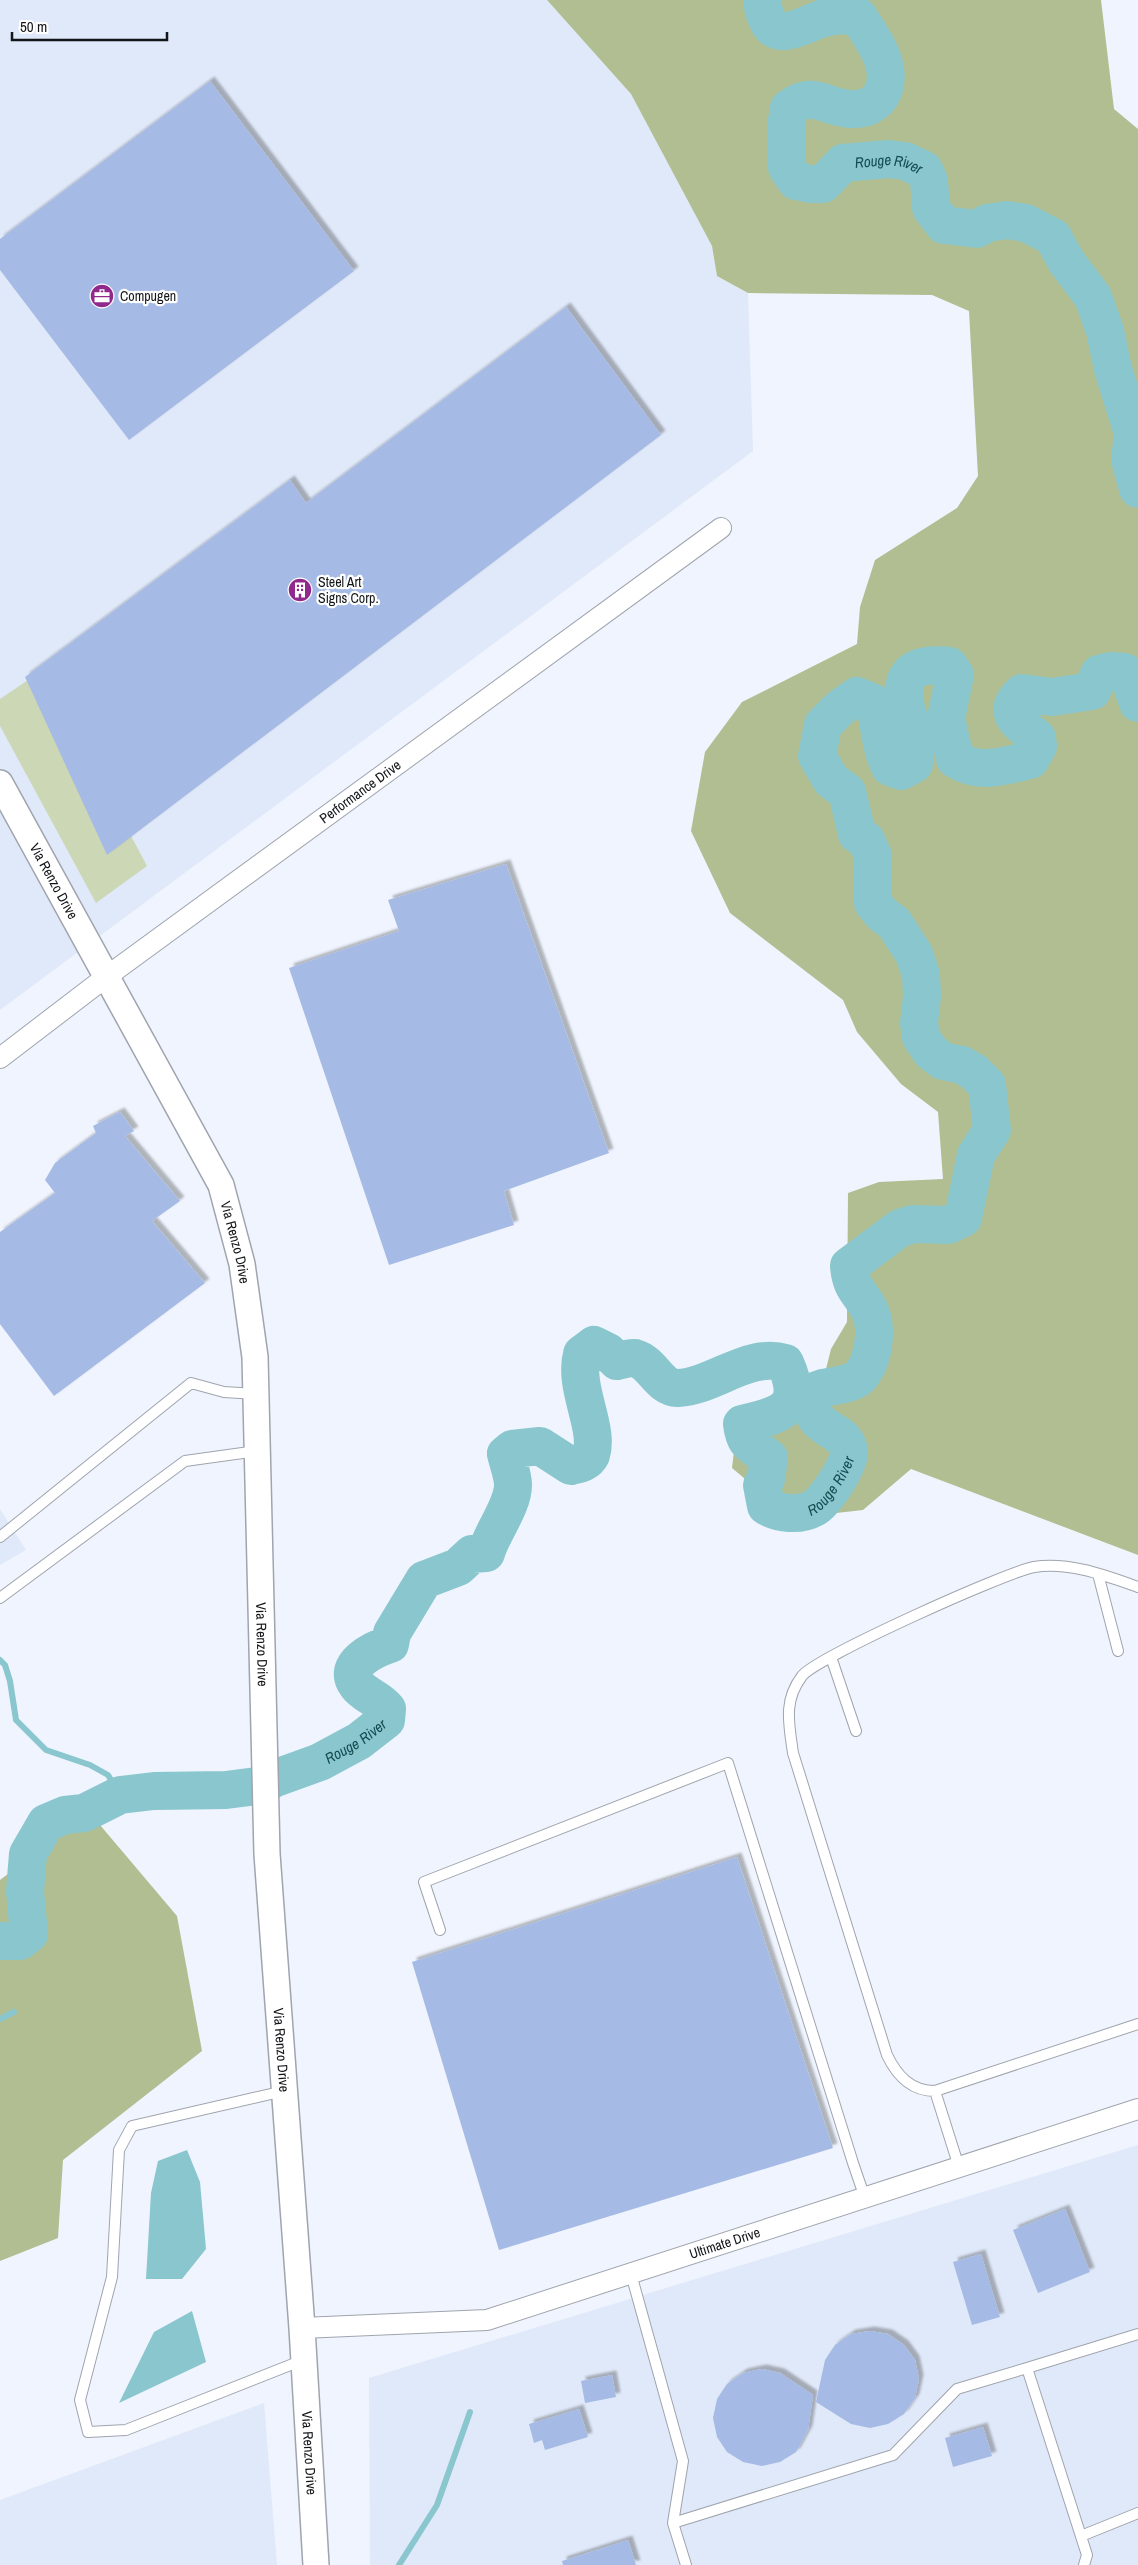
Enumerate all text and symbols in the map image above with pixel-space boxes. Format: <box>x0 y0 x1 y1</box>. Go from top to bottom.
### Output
scale bar <box>12 10 168 42</box>
text: 50 m <box>20 16 47 37</box>
water label: Rouge River <box>854 148 927 179</box>
office icon: Compugen <box>89 283 115 309</box>
place label: Compugen <box>120 287 176 305</box>
place label: Steel Art Signs Corp. <box>318 573 379 607</box>
building icon: Steel Art Signs Corp. <box>287 577 313 603</box>
street label: Performance Drive <box>316 756 404 827</box>
street label: Via Renzo Drive <box>26 840 82 922</box>
street label: Via Renzo Drive <box>217 1199 254 1285</box>
water label: Rouge River <box>803 1453 859 1520</box>
street label: Via Renzo Drive <box>252 1602 272 1687</box>
water label: Rouge River <box>321 1713 391 1768</box>
street label: Via Renzo Drive <box>269 2007 294 2093</box>
street label: Ultimate Drive <box>687 2223 762 2263</box>
street label: Via Renzo Drive <box>298 2410 321 2495</box>

